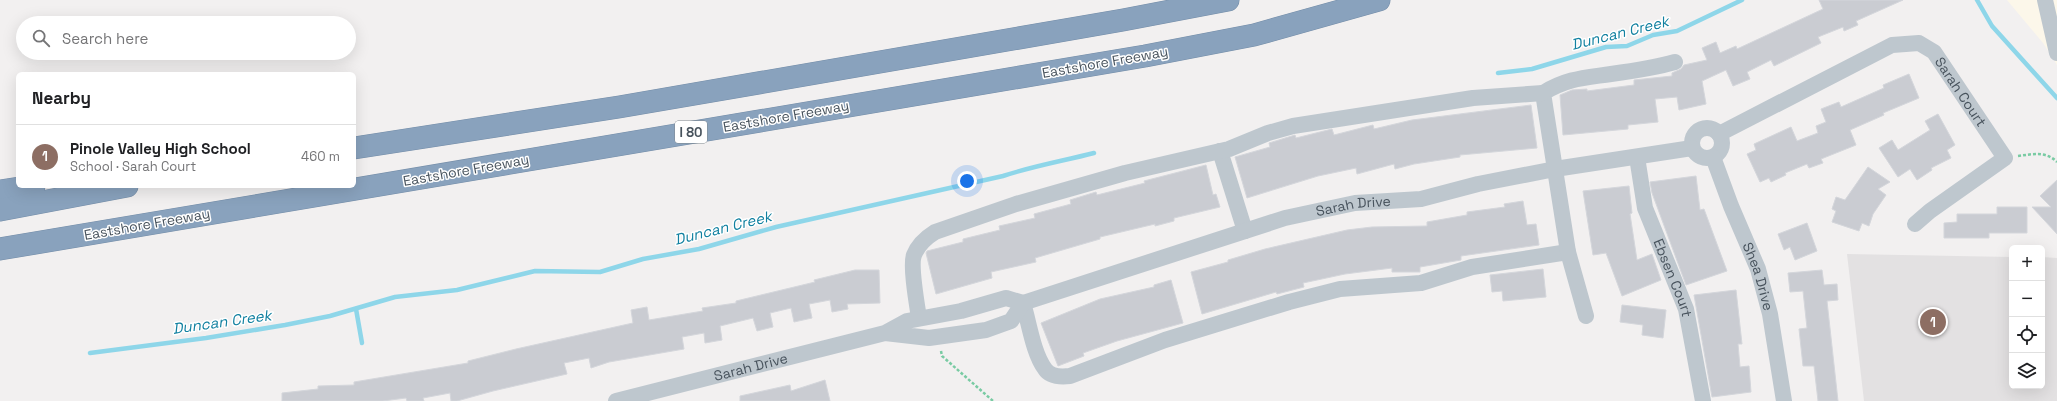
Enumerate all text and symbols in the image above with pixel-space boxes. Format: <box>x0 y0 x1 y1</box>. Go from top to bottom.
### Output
water label: Duncan Creek <box>1569 11 1672 54</box>
search box <box>16 16 356 60</box>
icon: search <box>30 27 52 49</box>
text: Search here <box>62 29 148 48</box>
street label: Eastshore Freeway <box>1041 42 1169 82</box>
street label: Sarah Court <box>1931 54 1990 130</box>
text: Nearby <box>32 87 91 109</box>
street label: Eastshore Freeway <box>722 96 850 136</box>
road number: I 80 <box>675 121 707 143</box>
text: Pinole Valley High School <box>70 139 251 158</box>
text: 1 <box>42 148 48 165</box>
text: 460 m <box>301 148 340 165</box>
street label: Eastshore Freeway <box>402 150 530 190</box>
text: School · Sarah Court <box>70 158 196 175</box>
your location <box>957 171 977 191</box>
street label: Sarah Drive <box>1314 192 1391 220</box>
street label: Eastshore Freeway <box>83 204 211 244</box>
water label: Duncan Creek <box>672 206 775 249</box>
street label: Ebsen Court <box>1649 236 1696 318</box>
street label: Shea Drive <box>1739 240 1778 313</box>
map controls <box>2009 245 2045 389</box>
button: + <box>2009 245 2045 281</box>
button: − <box>2009 281 2045 317</box>
water label: Duncan Creek <box>171 305 275 338</box>
pin: 1 <box>1920 307 1946 337</box>
button: locate <box>2009 317 2045 353</box>
street label: Sarah Drive <box>712 349 790 385</box>
button: layers <box>2009 353 2045 389</box>

